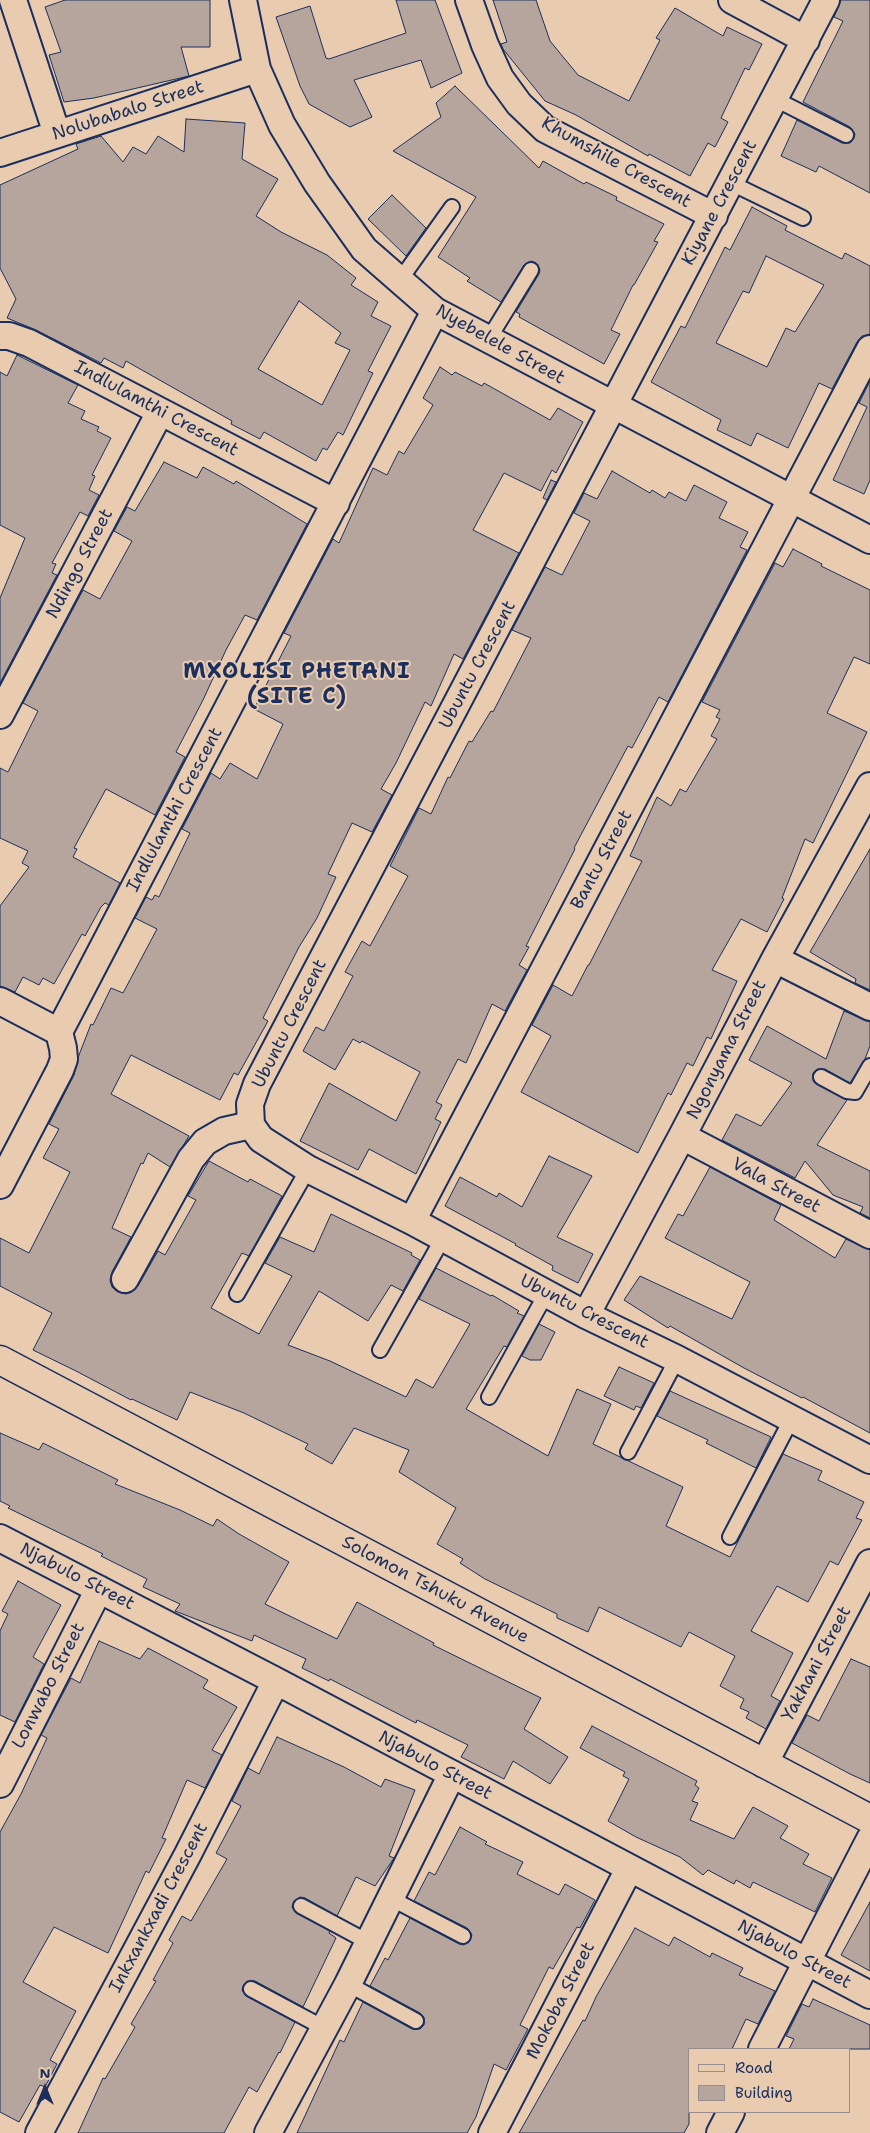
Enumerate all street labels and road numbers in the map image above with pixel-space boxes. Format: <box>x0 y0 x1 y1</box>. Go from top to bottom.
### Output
street label: Nolubabalo Street <box>49 76 207 146</box>
street label: Khumshile Crescent <box>537 113 695 213</box>
street label: Kiyane Crescent <box>678 137 762 269</box>
street label: Nyebelele Street <box>432 301 568 389</box>
street label: Indlulamthi Crescent <box>70 356 242 462</box>
street label: Ndingo Street <box>42 505 118 623</box>
street label: Ubuntu Crescent <box>435 597 521 733</box>
street label: Indlulamthi Crescent <box>122 724 228 896</box>
street label: Bantu Street <box>567 807 637 913</box>
street label: Ubuntu Crescent <box>248 956 332 1092</box>
street label: Ngonyama Street <box>683 977 771 1123</box>
street label: Vala Street <box>728 1154 824 1218</box>
street label: Ubuntu Crescent <box>516 1270 652 1354</box>
street label: Solomon Tshuku Avenue <box>338 1531 532 1649</box>
street label: Njabulo Street <box>16 1539 138 1615</box>
street label: Yakhani Street <box>778 1603 856 1725</box>
street label: Lonwabo Street <box>8 1620 90 1752</box>
street label: Njabulo Street <box>374 1727 496 1805</box>
street label: Inkxankxadi Crescent <box>105 1819 213 1997</box>
street label: Njabulo Street <box>733 1916 855 1994</box>
street label: Mokoba Street <box>522 1939 600 2063</box>

